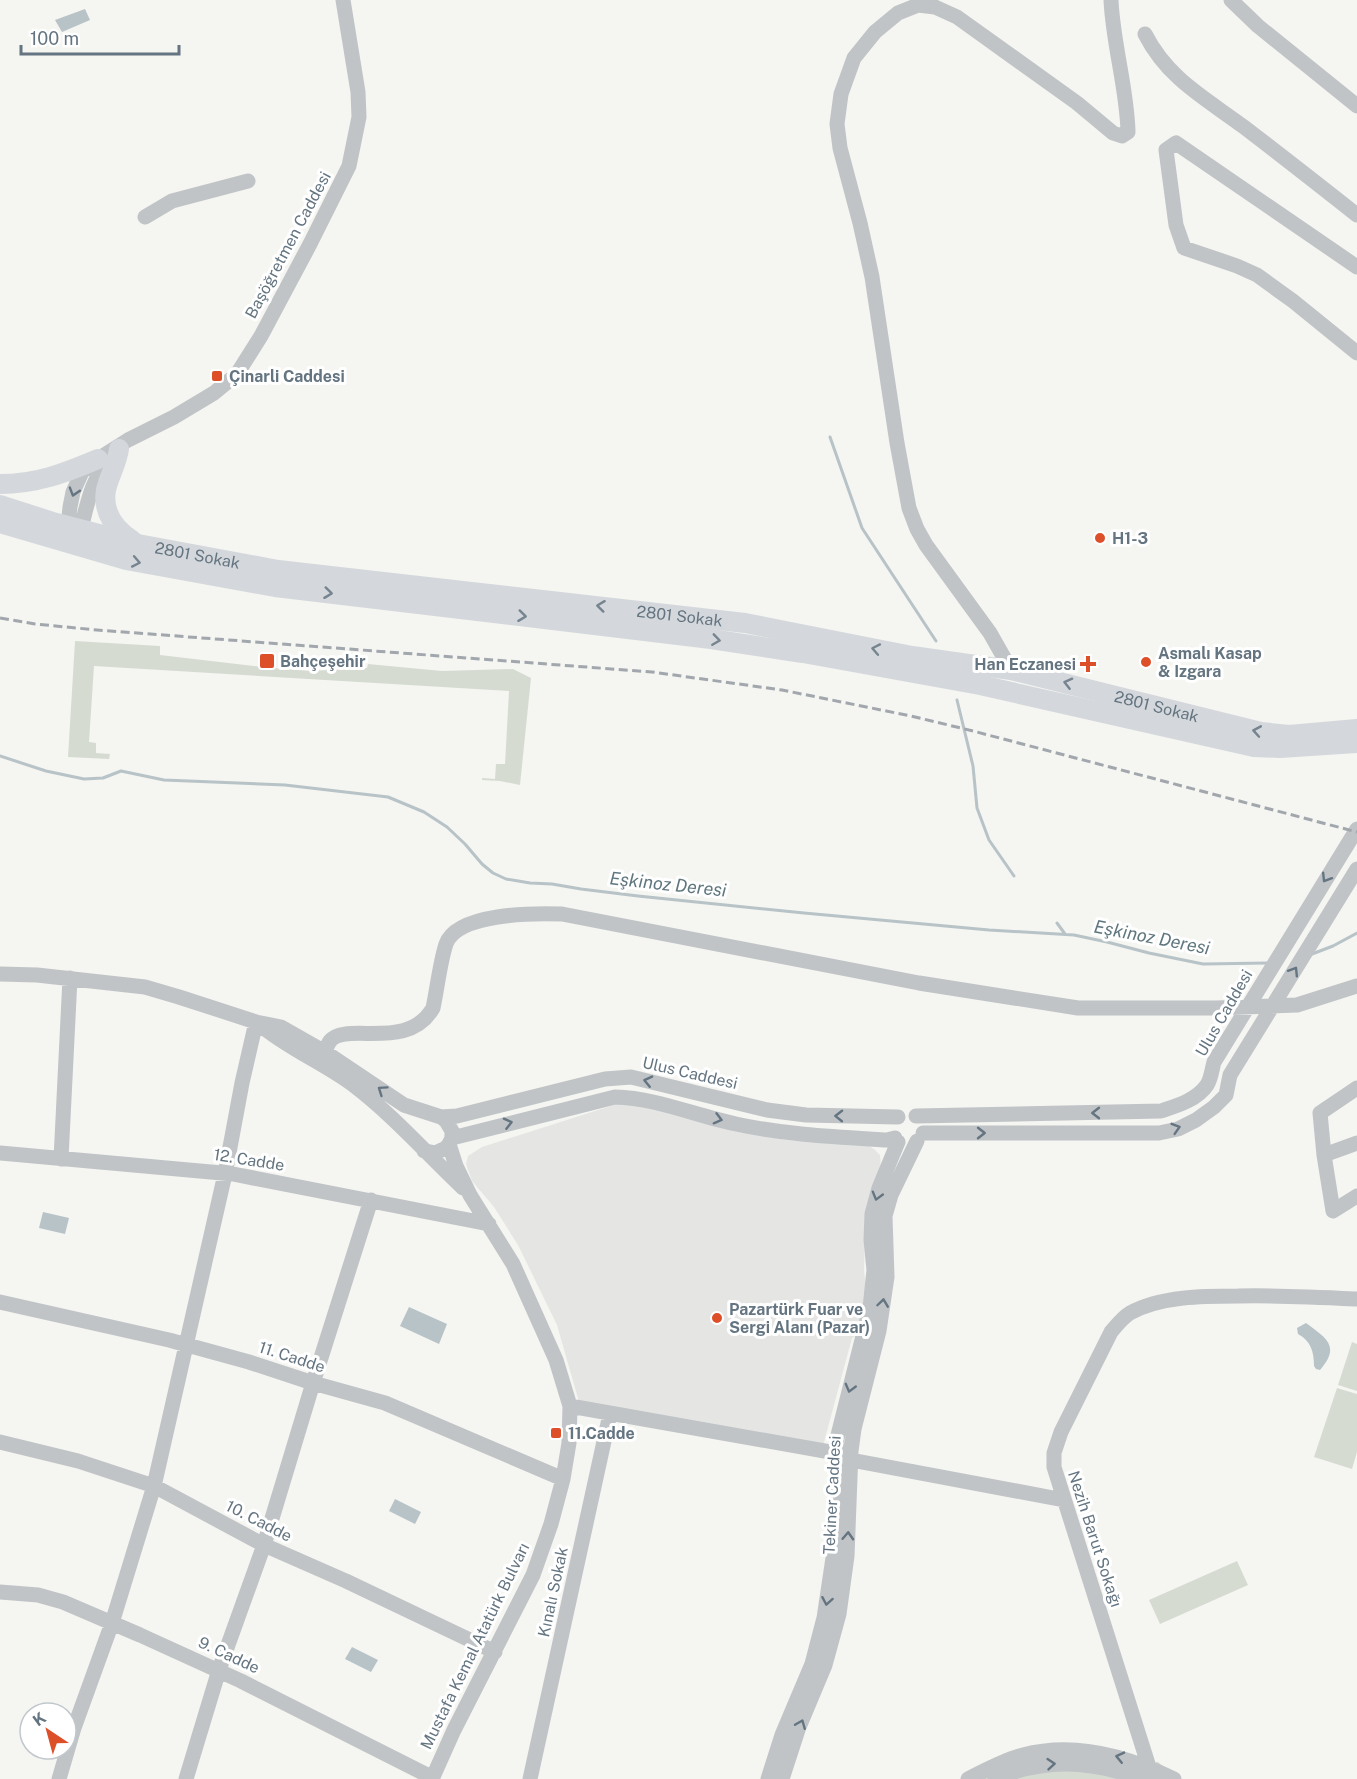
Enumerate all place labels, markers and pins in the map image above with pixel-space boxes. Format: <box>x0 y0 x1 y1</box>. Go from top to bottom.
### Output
place label: Çinarli Caddesi <box>229 367 345 386</box>
marker: Çinarli Caddesi <box>210 369 224 383</box>
place label: H1-3 <box>1112 529 1148 548</box>
marker: H1-3 <box>1093 531 1107 545</box>
place label: Asmalı Kasap & Izgara <box>1158 644 1262 681</box>
marker: Bahçeşehir <box>258 652 276 670</box>
place label: Bahçeşehir <box>280 652 366 671</box>
place label: Han Eczanesi <box>974 655 1076 674</box>
marker: Asmalı Kasap & Izgara <box>1139 655 1153 669</box>
marker: Han Eczanesi <box>1081 657 1095 671</box>
place label: Pazartürk Fuar ve Sergi Alanı (Pazar) <box>729 1300 870 1337</box>
marker: Pazartürk Fuar ve Sergi Alanı (Pazar) <box>710 1311 724 1325</box>
place label: 11.Cadde <box>568 1424 635 1443</box>
marker: 11.Cadde <box>549 1426 563 1440</box>

